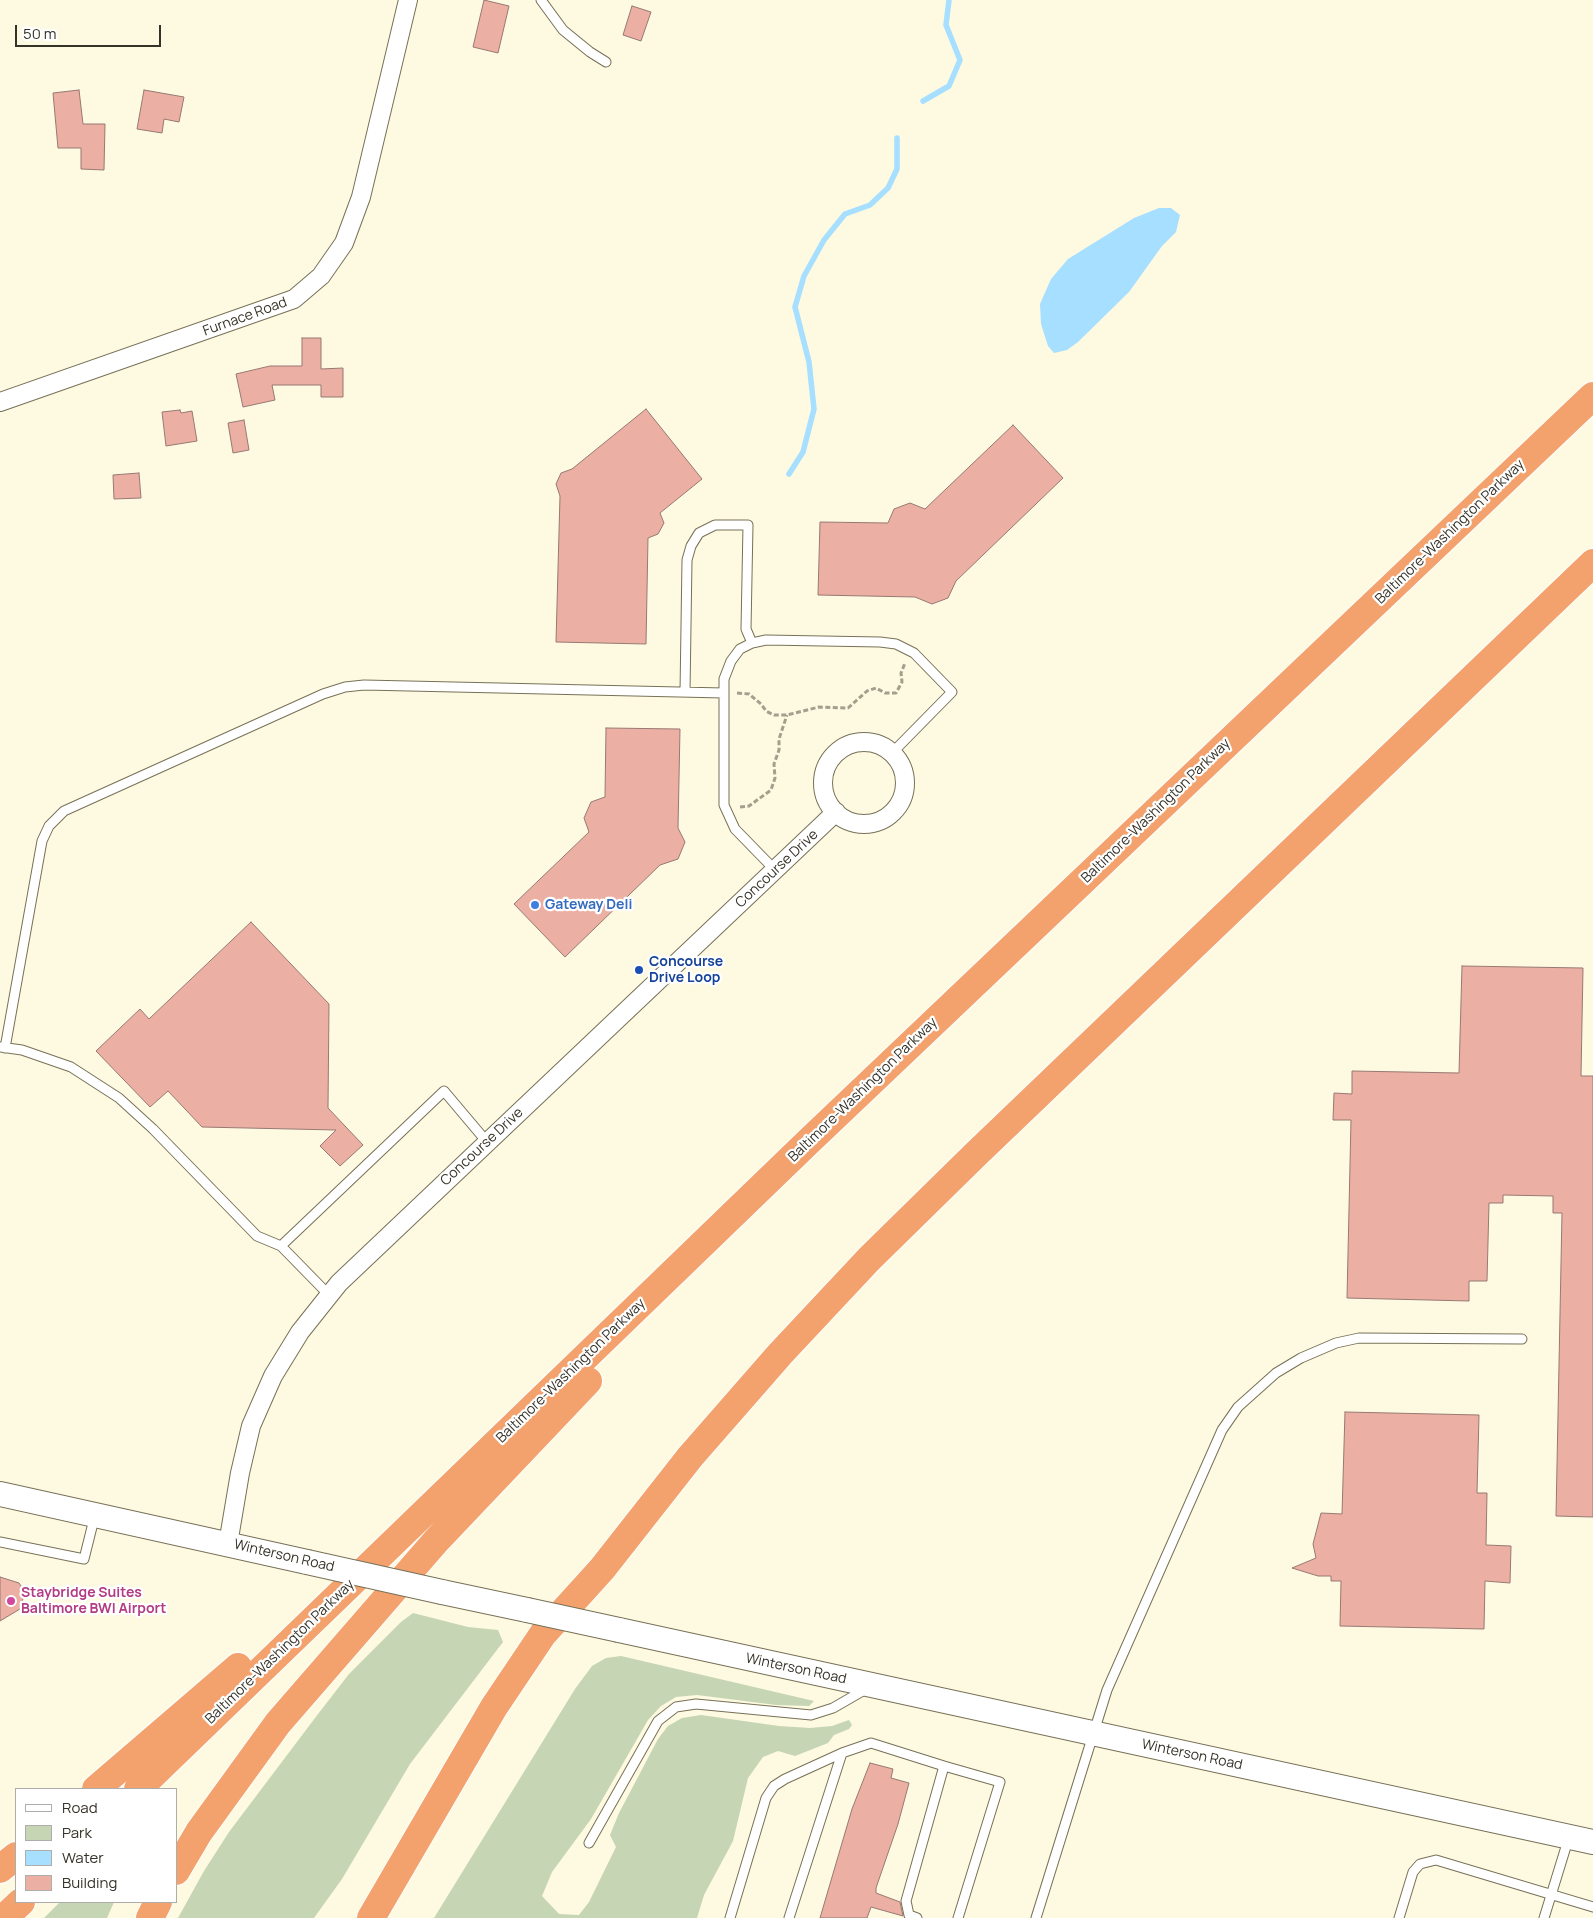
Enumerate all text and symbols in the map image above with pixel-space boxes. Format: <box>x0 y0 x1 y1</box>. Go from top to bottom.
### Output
scale bar <box>18 15 164 47</box>
text: 50 m <box>23 23 57 44</box>
street label: Furnace Road <box>201 294 289 340</box>
street label: Baltimore-Washington Parkway <box>1372 456 1528 608</box>
street label: Baltimore-Washington Parkway <box>1078 735 1234 887</box>
street label: Concourse Drive <box>732 827 822 911</box>
place label: Gateway Deli <box>545 897 632 913</box>
marker: Gateway Deli <box>529 899 541 911</box>
place label: Concourse Drive Loop <box>649 954 723 986</box>
marker: Concourse Drive Loop <box>633 964 645 976</box>
street label: Baltimore-Washington Parkway <box>785 1014 941 1166</box>
street label: Concourse Drive <box>437 1105 527 1189</box>
street label: Baltimore-Washington Parkway <box>493 1295 649 1447</box>
street label: Winterson Road <box>232 1536 336 1576</box>
street label: Baltimore-Washington Parkway <box>202 1576 358 1728</box>
place label: Staybridge Suites Baltimore BWI Airport <box>21 1585 166 1618</box>
marker: Staybridge Suites Baltimore BWI Airport <box>5 1595 17 1607</box>
street label: Winterson Road <box>744 1650 848 1688</box>
street label: Winterson Road <box>1140 1736 1244 1774</box>
legend <box>15 1788 178 1903</box>
text: Road <box>62 1797 98 1818</box>
text: Park <box>62 1822 92 1843</box>
text: Water <box>62 1847 104 1868</box>
text: Building <box>62 1872 117 1893</box>

